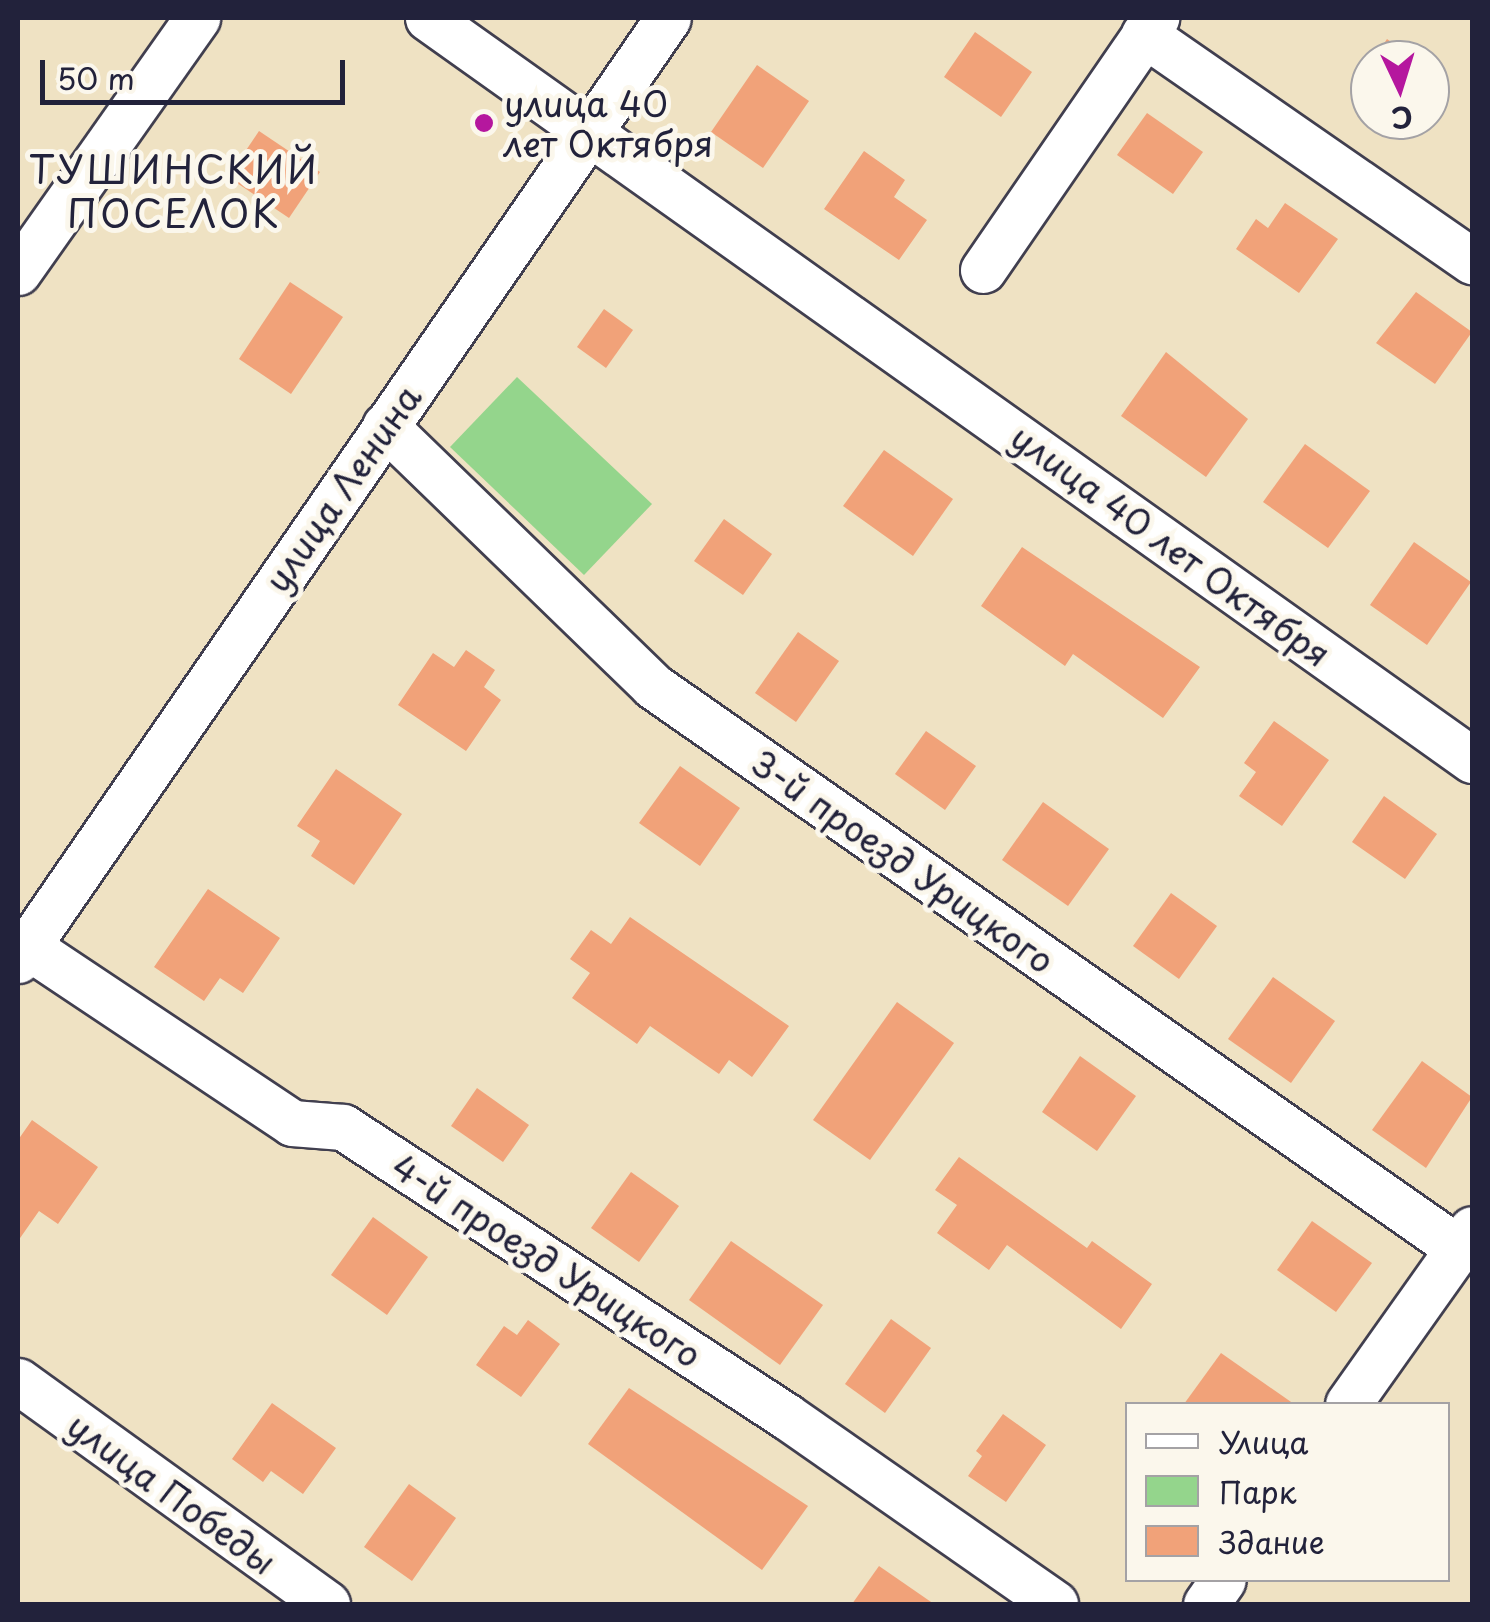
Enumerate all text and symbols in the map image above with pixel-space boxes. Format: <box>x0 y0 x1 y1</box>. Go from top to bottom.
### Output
scale bar <box>45 40 350 102</box>
north arrow <box>1350 40 1450 140</box>
text: 50 m <box>57 55 135 100</box>
place label: улица 40 лет Октября <box>504 82 715 164</box>
text: С <box>1390 96 1414 141</box>
marker: улица 40 лет Октября <box>473 112 495 134</box>
district label: ТУШИНСКИЙ ПОСЕЛОК <box>30 146 318 235</box>
street label: улица Ленина <box>255 376 429 600</box>
street label: улица 40 лет Октября <box>1002 414 1340 676</box>
street label: 3-й проезд Урицкого <box>743 740 1063 982</box>
street label: 4-й проезд Урицкого <box>384 1144 710 1376</box>
legend <box>1125 1402 1450 1582</box>
street label: улица Победы <box>59 1403 285 1583</box>
text: Улица <box>1219 1419 1308 1464</box>
text: Парк <box>1219 1469 1296 1514</box>
text: Здание <box>1219 1519 1325 1564</box>

